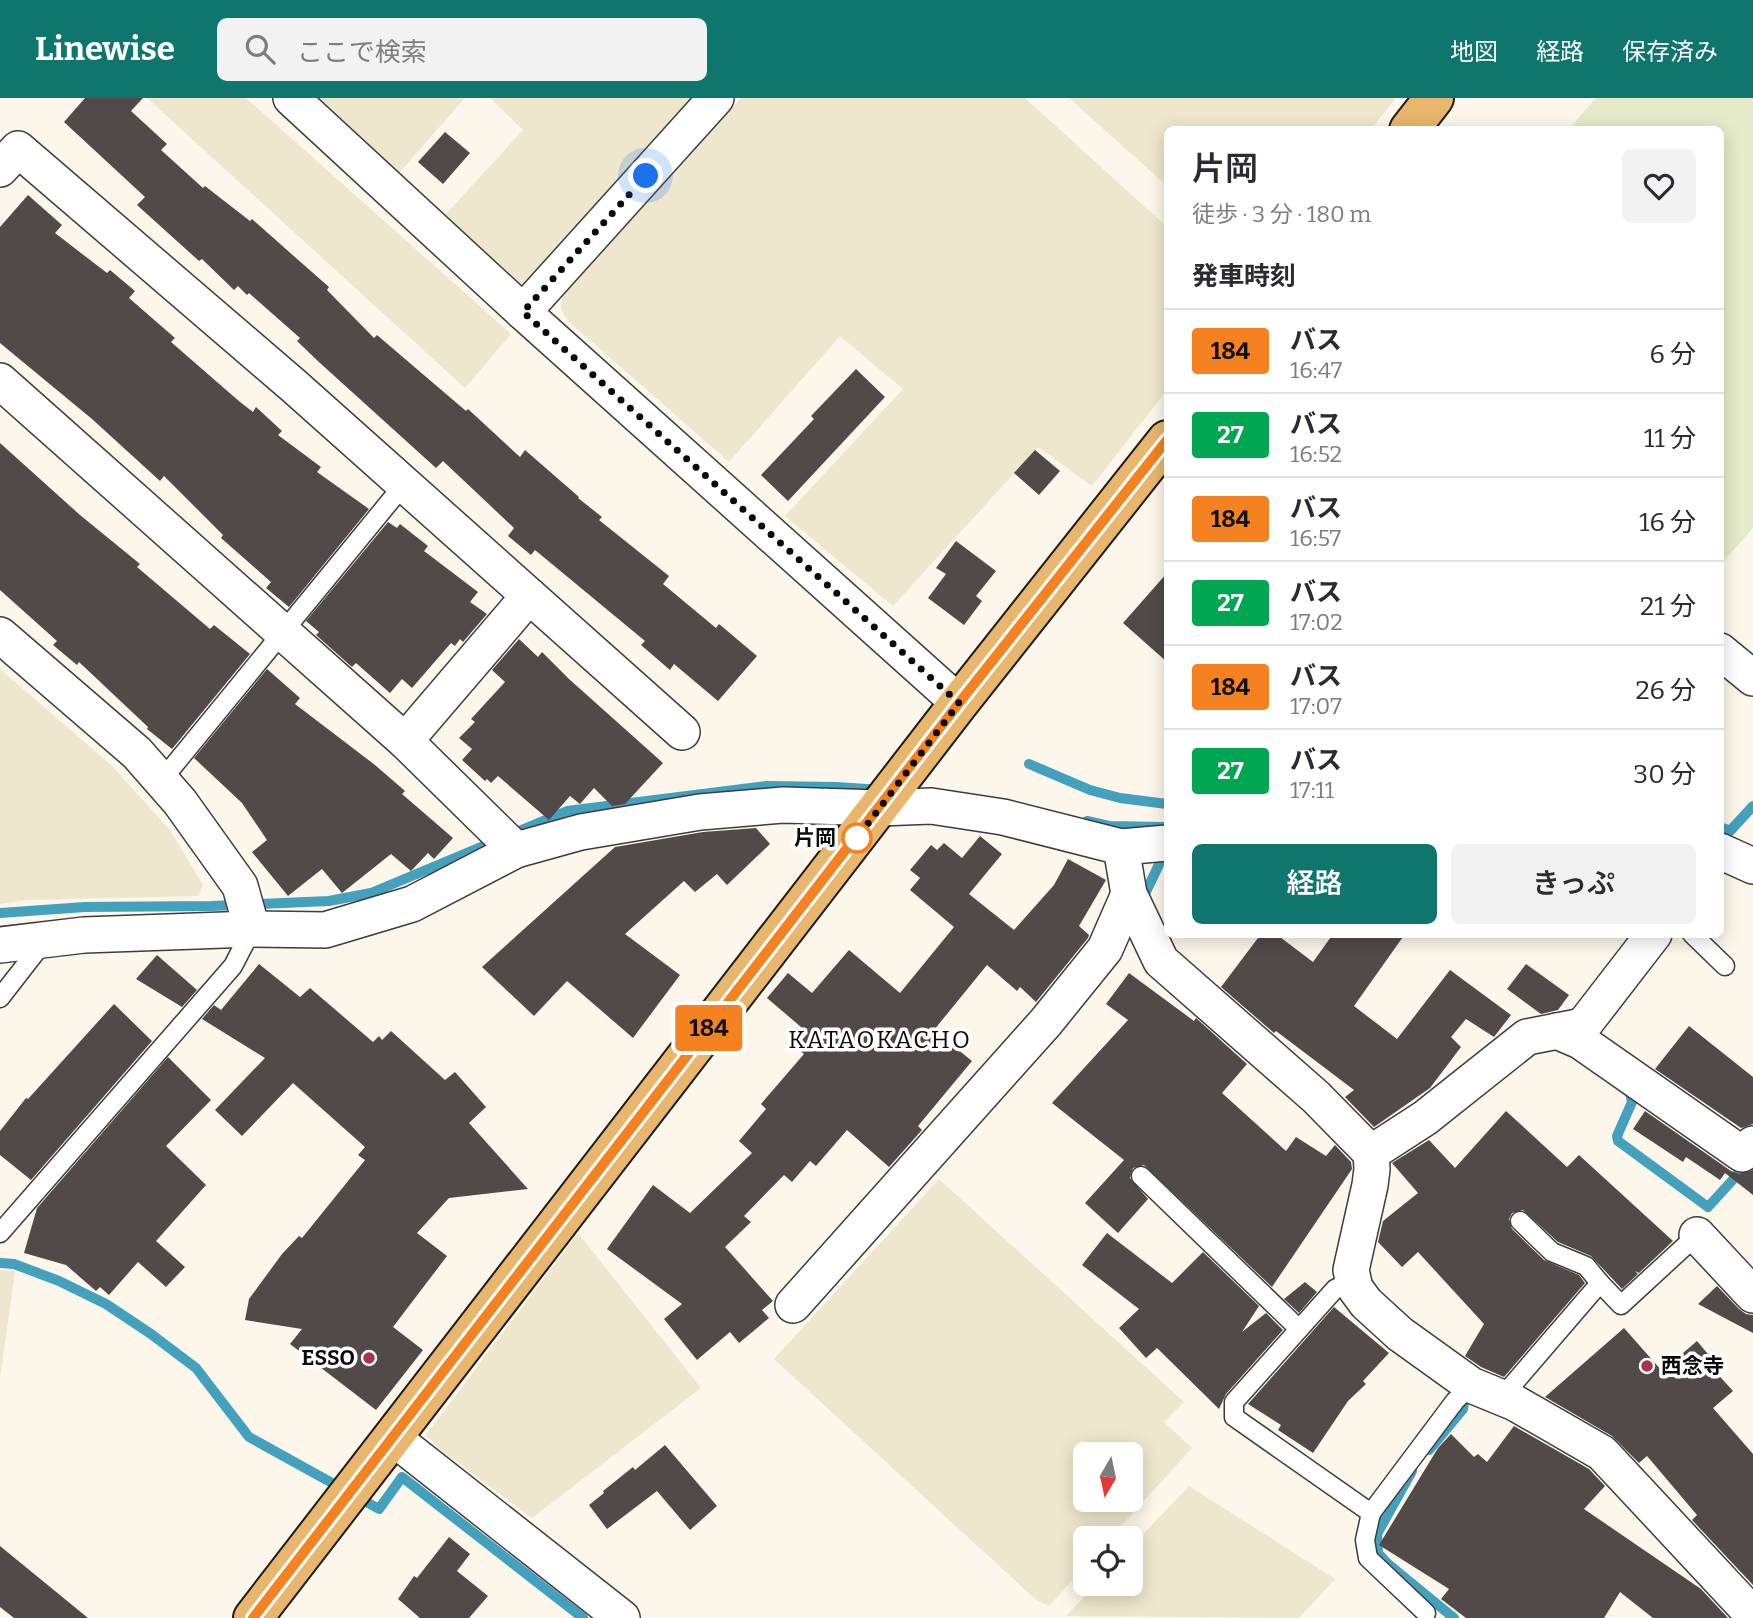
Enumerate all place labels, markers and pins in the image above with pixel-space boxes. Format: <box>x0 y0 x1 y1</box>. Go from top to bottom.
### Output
marker: 片岡 <box>842 823 872 853</box>
place label: 片岡 <box>794 825 836 851</box>
place label: ESSO <box>302 1345 355 1371</box>
marker: ESSO <box>361 1350 377 1366</box>
place label: 西念寺 <box>1661 1353 1724 1379</box>
marker: 西念寺 <box>1639 1358 1655 1374</box>

